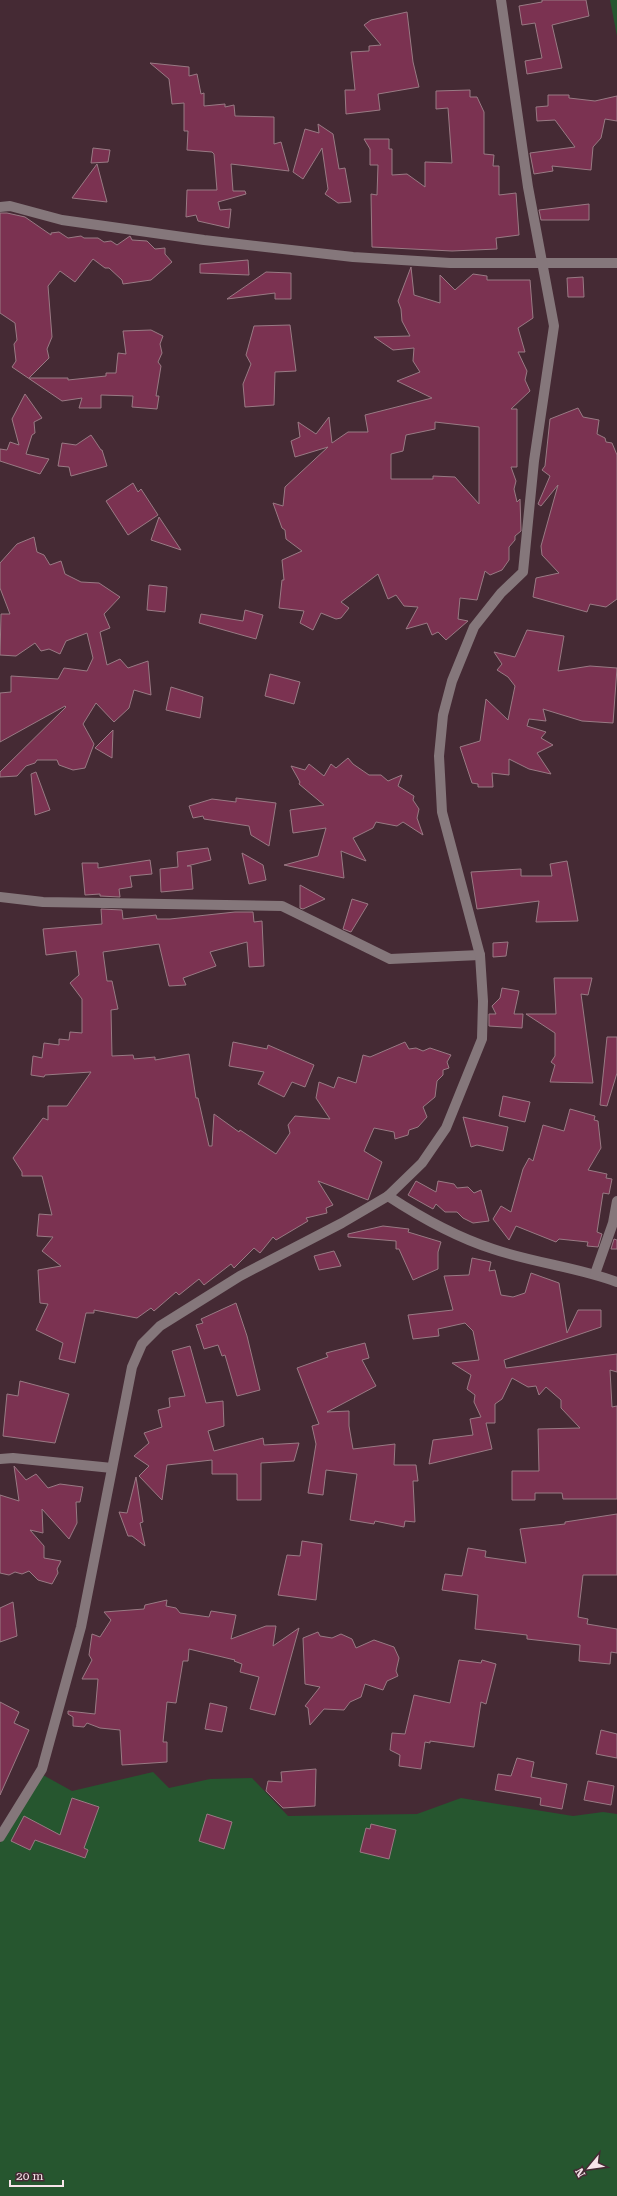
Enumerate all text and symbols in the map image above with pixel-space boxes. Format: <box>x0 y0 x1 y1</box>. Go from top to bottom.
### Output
north arrow <box>569 2148 609 2188</box>
scale bar <box>10 2162 63 2188</box>
text: N <box>573 2165 588 2179</box>
text: 20 m <box>16 2169 43 2183</box>

